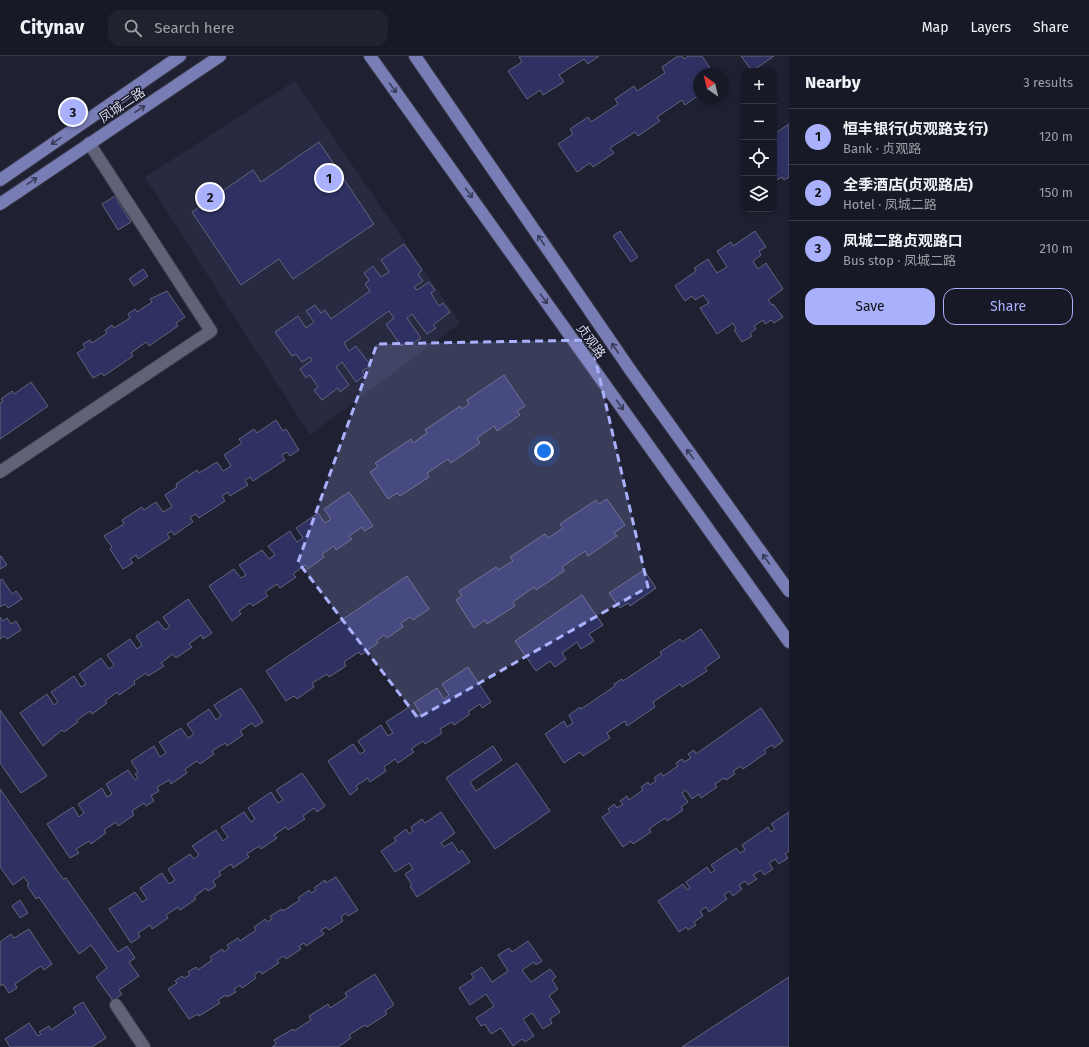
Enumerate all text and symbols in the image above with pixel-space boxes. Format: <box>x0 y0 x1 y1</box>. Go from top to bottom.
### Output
search box <box>108 10 388 46</box>
text: Citynav <box>20 16 84 39</box>
icon: search <box>122 17 144 39</box>
text: Search here <box>154 19 234 37</box>
text: Map <box>922 19 948 36</box>
text: Layers <box>970 19 1011 36</box>
text: Share <box>1033 19 1069 36</box>
north arrow <box>693 68 729 104</box>
map controls <box>741 68 777 212</box>
button: + <box>741 68 777 104</box>
text: Nearby <box>805 72 860 93</box>
text: 3 results <box>1023 75 1073 90</box>
one-way arrow <box>389 82 397 93</box>
street label: 凤城二路 <box>96 84 148 126</box>
pin: 3 <box>60 97 86 127</box>
button: − <box>741 104 777 140</box>
one-way arrow <box>134 105 145 113</box>
text: 恒丰银行(贞观路支行) <box>843 120 988 138</box>
text: 1 <box>815 129 821 144</box>
text: 120 m <box>1039 129 1073 144</box>
one-way arrow <box>50 137 61 145</box>
button: locate <box>741 140 777 176</box>
text: Bank · 贞观路 <box>843 141 921 156</box>
pin: 1 <box>316 163 342 193</box>
button: layers <box>741 176 777 212</box>
text: 全季酒店(贞观路店) <box>843 176 973 194</box>
one-way arrow <box>26 177 38 185</box>
pin: 2 <box>197 182 223 212</box>
text: 2 <box>815 185 821 200</box>
text: 150 m <box>1039 185 1073 200</box>
one-way arrow <box>465 188 473 199</box>
text: Hotel · 凤城二路 <box>843 197 937 212</box>
text: 凤城二路贞观路口 <box>843 232 963 250</box>
one-way arrow <box>537 235 545 246</box>
text: 3 <box>815 241 821 256</box>
text: 210 m <box>1039 241 1073 256</box>
text: Bus stop · 凤城二路 <box>843 253 956 268</box>
button: Save <box>805 288 935 325</box>
button: Share <box>943 288 1073 325</box>
one-way arrow <box>540 293 548 304</box>
street label: 贞观路 <box>573 321 609 361</box>
one-way arrow <box>611 343 619 354</box>
one-way arrow <box>616 399 624 410</box>
your location <box>534 441 554 461</box>
one-way arrow <box>686 448 694 459</box>
one-way arrow <box>762 554 770 565</box>

